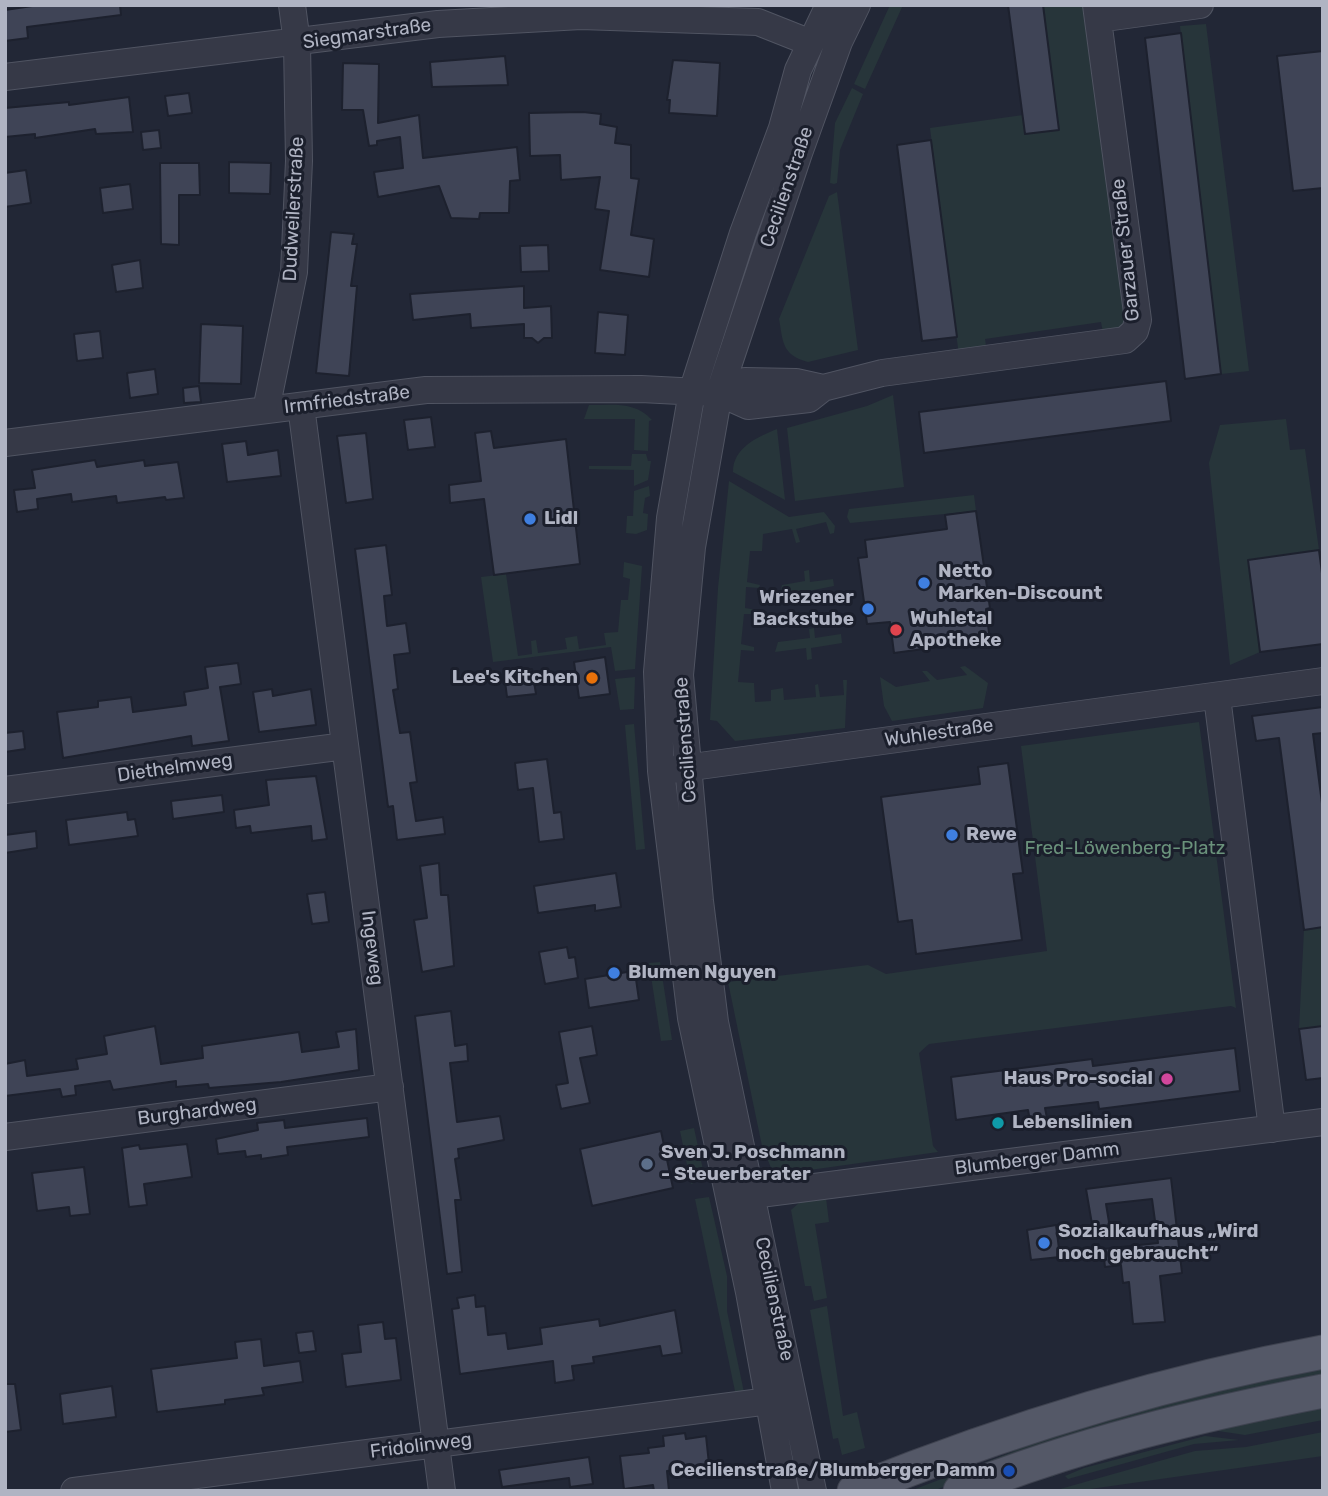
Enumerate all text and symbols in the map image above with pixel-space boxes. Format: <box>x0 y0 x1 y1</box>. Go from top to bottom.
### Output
street label: Siegmarstraße <box>301 14 433 54</box>
street label: Cecilienstraße <box>756 124 818 250</box>
street label: Dudweilerstraße <box>279 136 309 282</box>
street label: Garzauer Straße <box>1107 178 1145 322</box>
street label: Irmfriedstraße <box>283 381 411 419</box>
place label: Lidl <box>544 508 578 530</box>
marker: Lidl <box>522 511 538 527</box>
place label: Netto Marken-Discount <box>938 561 1102 605</box>
marker: Netto Marken-Discount <box>916 575 932 591</box>
place label: Wriezener Backstube <box>753 587 854 631</box>
marker: Wriezener Backstube <box>860 601 876 617</box>
place label: Wuhletal Apotheke <box>910 608 1002 652</box>
marker: Wuhletal Apotheke <box>888 622 904 638</box>
place label: Lee's Kitchen <box>452 667 578 689</box>
marker: Lee's Kitchen <box>584 670 600 686</box>
street label: Cecilienstraße <box>670 676 702 804</box>
street label: Wuhlestraße <box>883 714 995 752</box>
street label: Diethelmweg <box>116 749 234 787</box>
place label: Rewe <box>966 824 1017 846</box>
marker: Rewe <box>944 827 960 843</box>
park label: Fred-Löwenberg-Platz <box>1025 838 1225 860</box>
street label: Ingeweg <box>356 909 388 987</box>
place label: Blumen Nguyen <box>628 962 776 984</box>
marker: Blumen Nguyen <box>606 965 622 981</box>
place label: Haus Pro-social <box>1003 1068 1153 1090</box>
marker: Haus Pro-social <box>1159 1071 1175 1087</box>
street label: Burghardweg <box>136 1093 258 1131</box>
place label: Lebenslinien <box>1012 1112 1133 1134</box>
marker: Lebenslinien <box>990 1115 1006 1131</box>
street label: Blumberger Damm <box>953 1138 1121 1180</box>
place label: Sven J. Poschmann - Steuerberater <box>661 1142 845 1186</box>
marker: Sven J. Poschmann - Steuerberater <box>639 1156 655 1172</box>
place label: Sozialkaufhaus „Wird noch gebraucht“ <box>1058 1221 1258 1265</box>
street label: Cecilienstraße <box>750 1235 798 1363</box>
marker: Sozialkaufhaus „Wird noch gebraucht“ <box>1036 1235 1052 1251</box>
street label: Fridolinweg <box>369 1428 473 1464</box>
place label: Cecilienstraße/Blumberger Damm <box>670 1460 995 1482</box>
marker: Cecilienstraße/Blumberger Damm <box>1001 1463 1017 1479</box>

